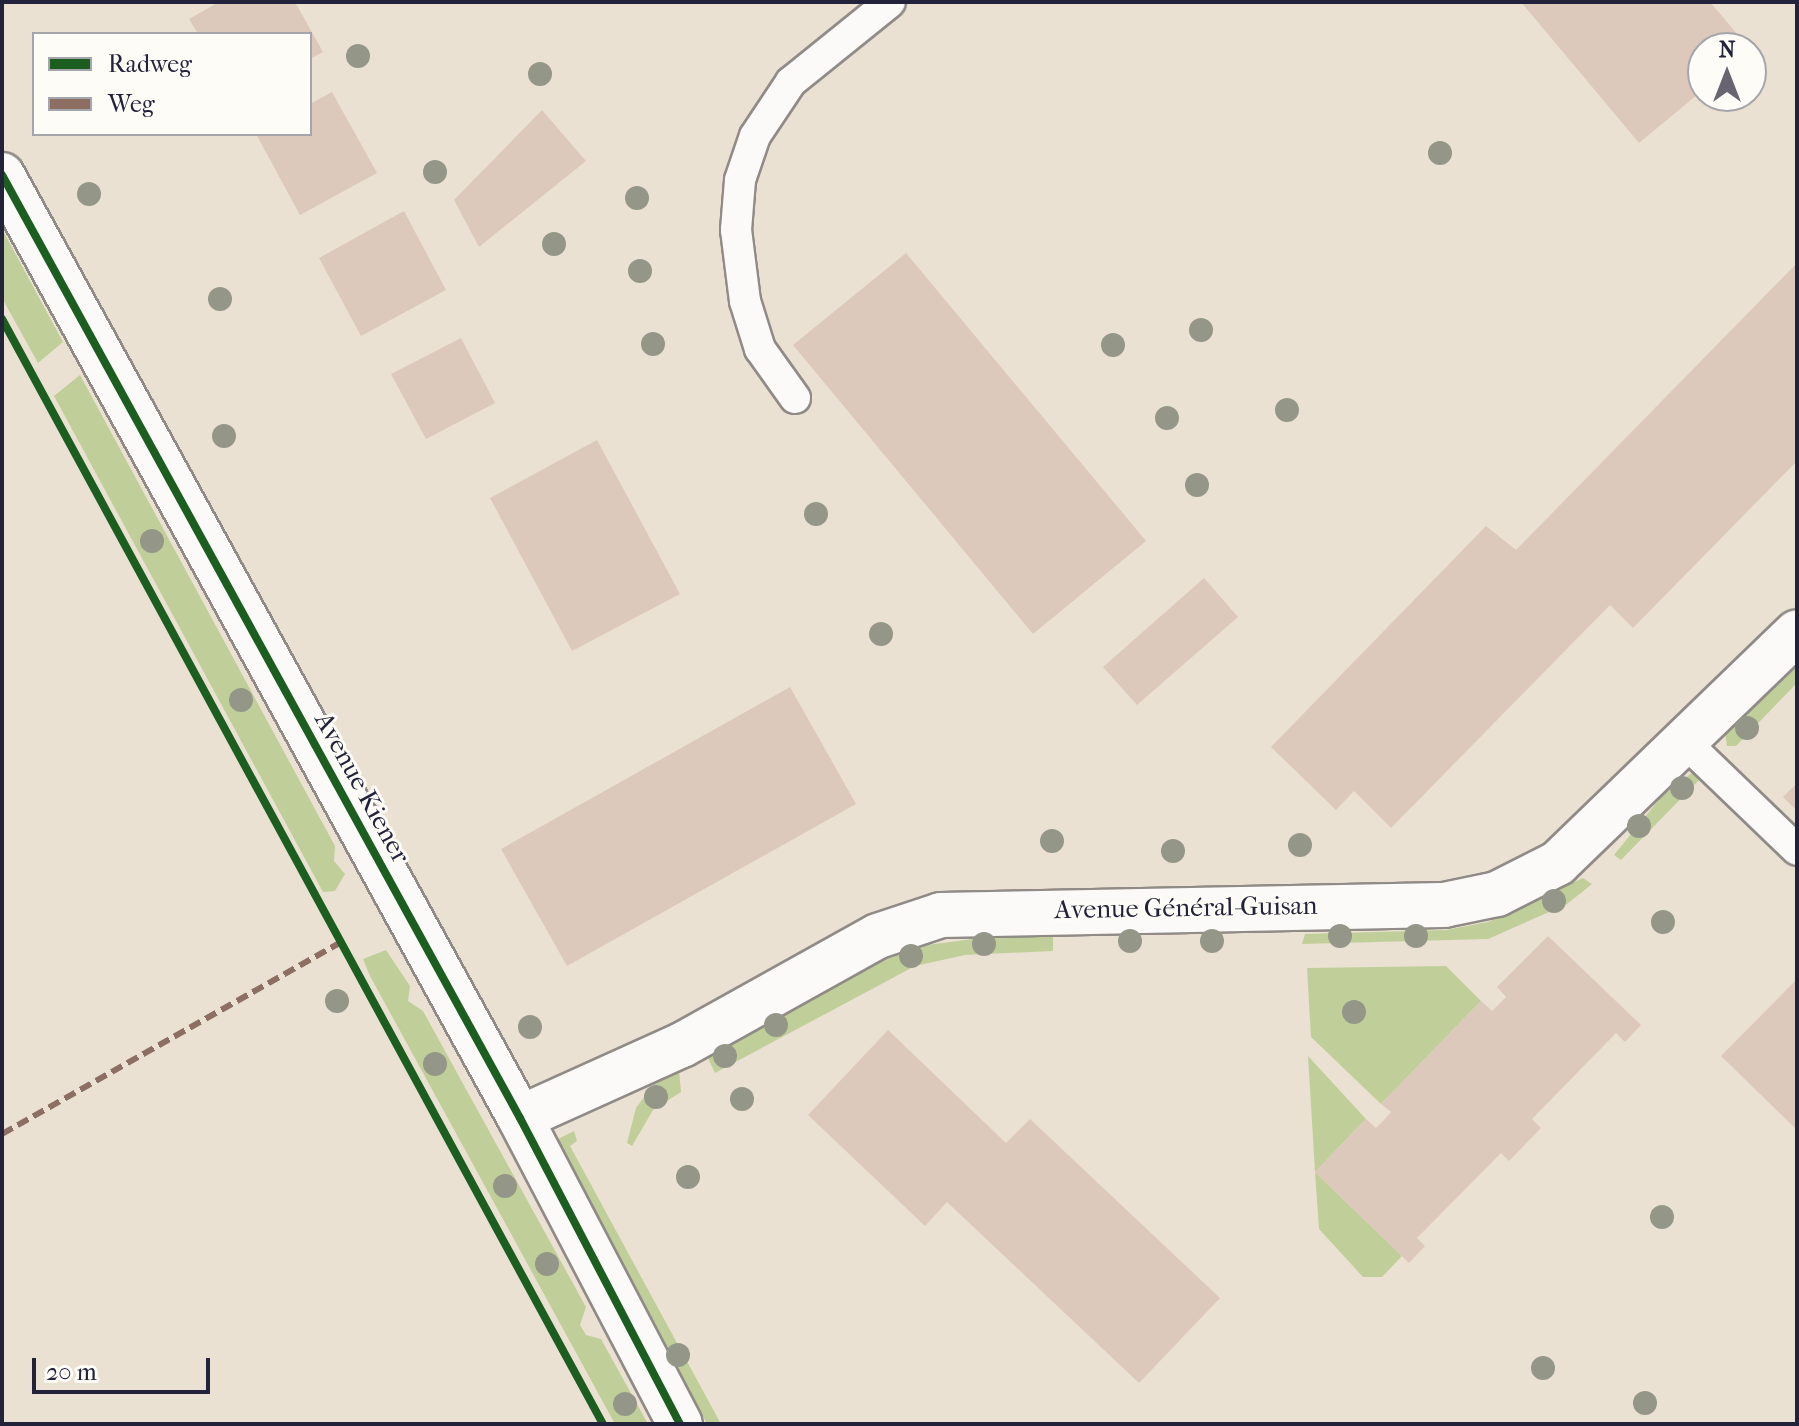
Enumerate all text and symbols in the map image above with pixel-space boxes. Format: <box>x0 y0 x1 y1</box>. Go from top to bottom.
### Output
legend <box>32 32 312 136</box>
north arrow <box>1687 32 1767 112</box>
text: N <box>1719 37 1735 63</box>
text: Radweg <box>108 50 192 78</box>
text: Weg <box>108 90 155 118</box>
street label: Avenue Kiener <box>308 707 416 869</box>
street label: Avenue Général-Guisan <box>1054 890 1318 926</box>
scale bar <box>36 1342 214 1392</box>
text: 20 m <box>46 1358 97 1386</box>

